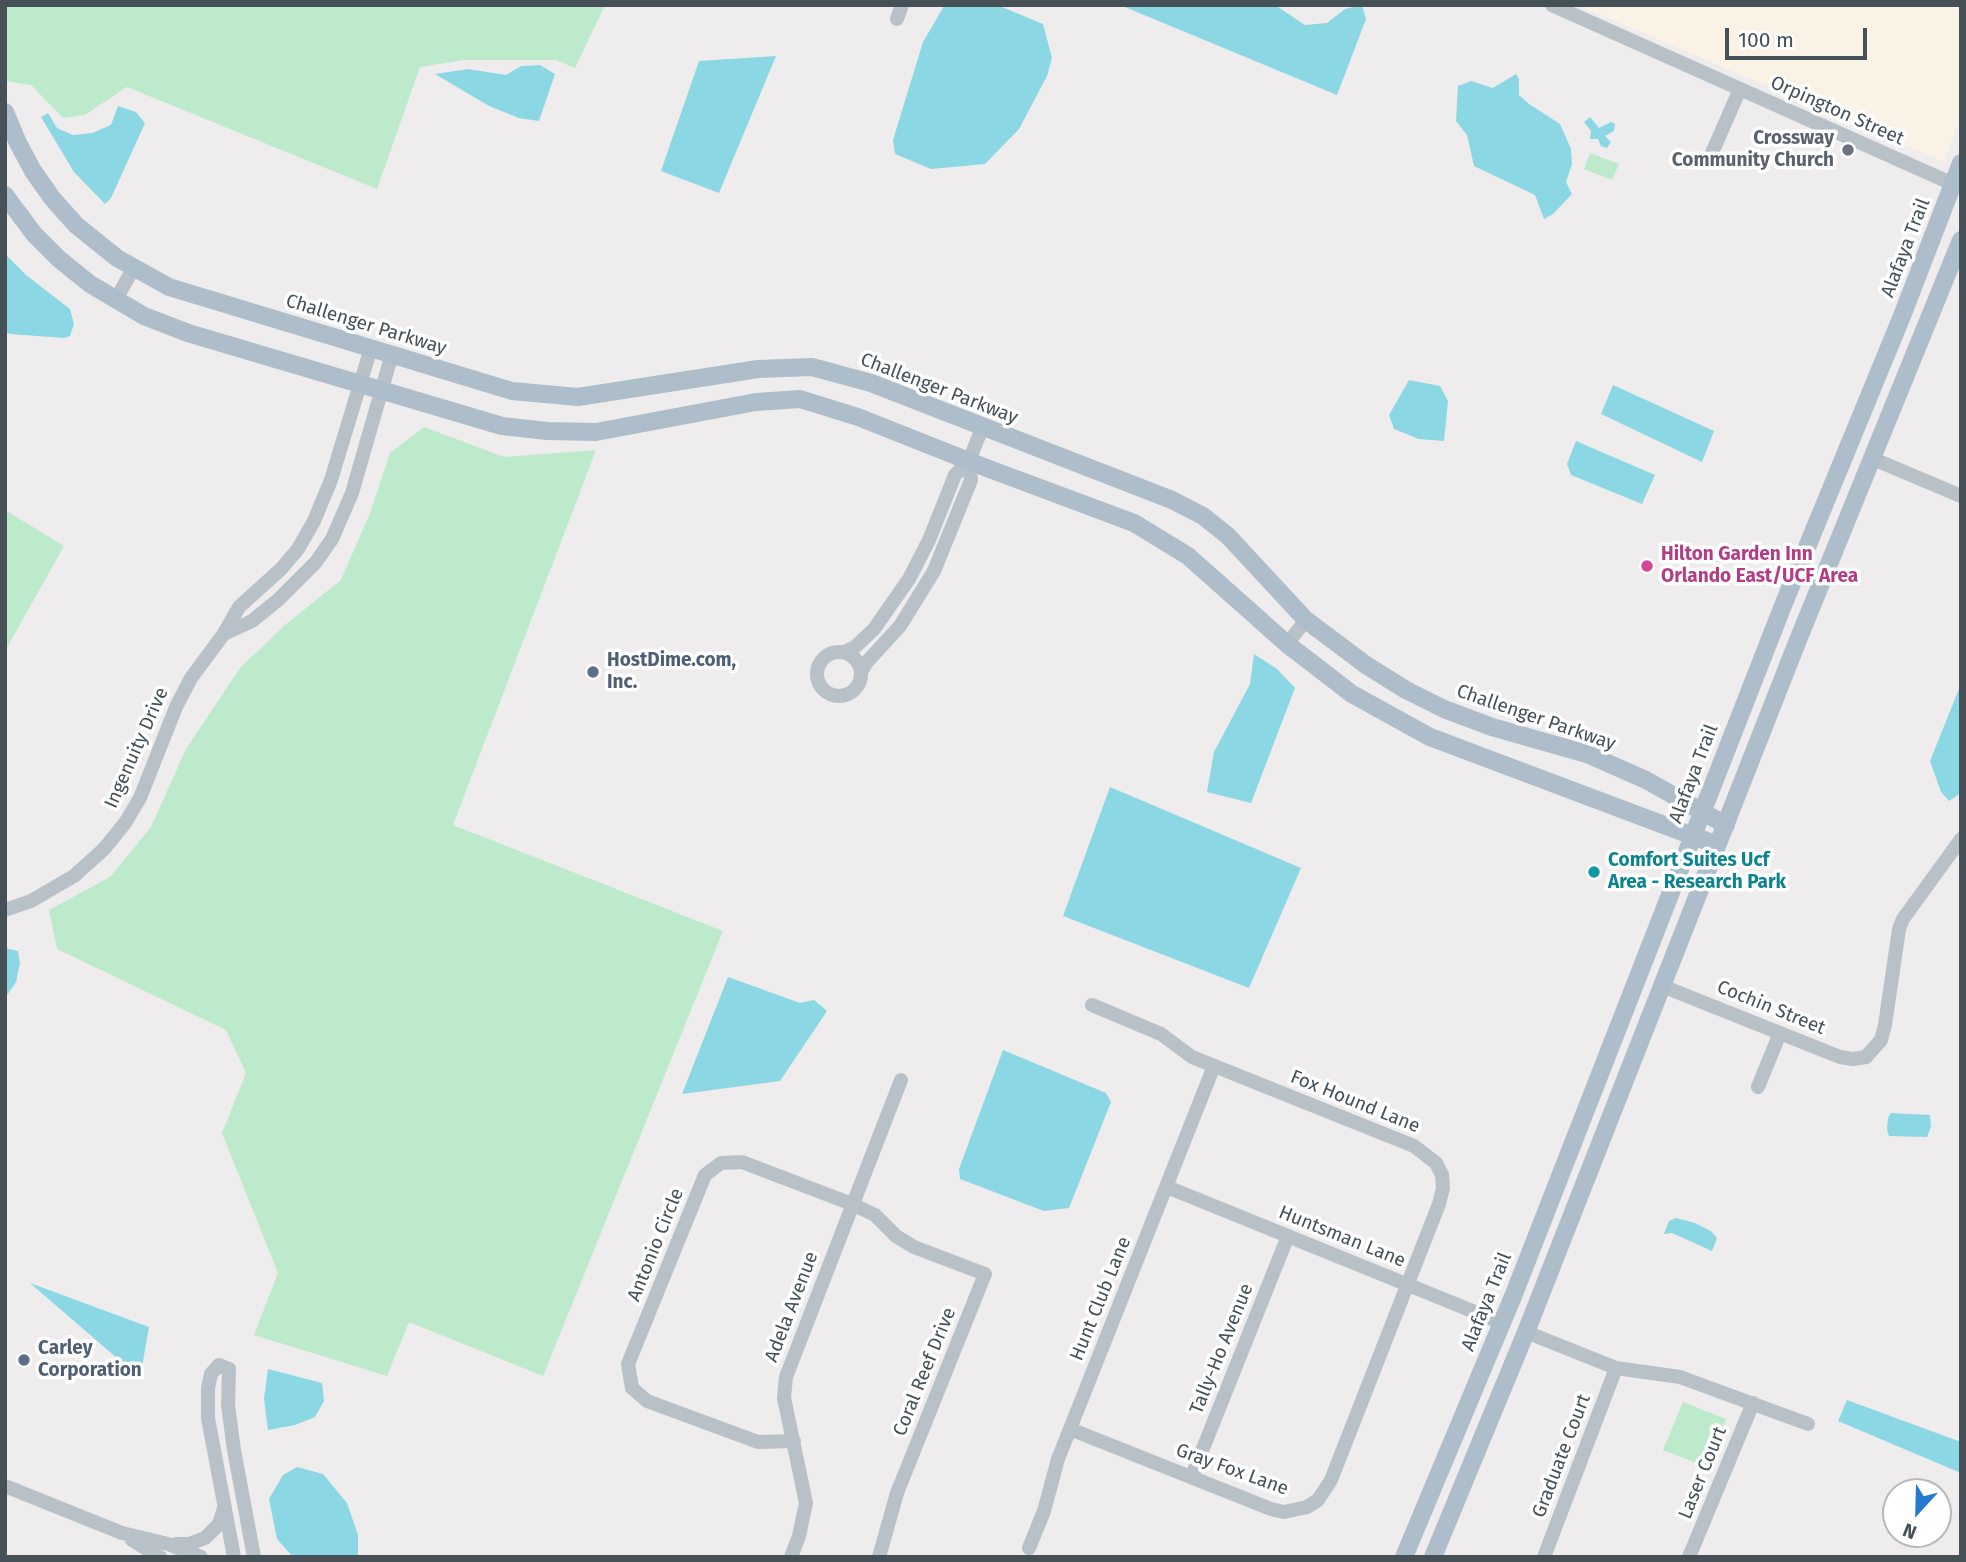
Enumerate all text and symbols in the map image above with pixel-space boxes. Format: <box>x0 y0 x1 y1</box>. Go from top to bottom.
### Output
scale bar <box>1728 14 1870 58</box>
text: 100 m <box>1738 27 1794 53</box>
street label: Orpington Street <box>1767 71 1907 151</box>
place label: Crossway Community Church <box>1672 128 1834 172</box>
marker: Crossway Community Church <box>1840 142 1856 158</box>
street label: Alafaya Trail <box>1877 195 1935 301</box>
street label: Challenger Parkway <box>283 290 449 360</box>
street label: Challenger Parkway <box>857 348 1021 430</box>
place label: Hilton Garden Inn Orlando East/UCF Area <box>1661 544 1858 588</box>
marker: Hilton Garden Inn Orlando East/UCF Area <box>1639 558 1655 574</box>
place label: HostDime.com, Inc. <box>607 650 736 694</box>
marker: HostDime.com, Inc. <box>585 664 601 680</box>
street label: Challenger Parkway <box>1453 680 1619 756</box>
street label: Ingenuity Drive <box>100 684 174 812</box>
street label: Alafaya Trail <box>1665 721 1723 827</box>
place label: Comfort Suites Ucf Area - Research Park <box>1608 850 1786 894</box>
marker: Comfort Suites Ucf Area - Research Park <box>1586 864 1602 880</box>
street label: Cochin Street <box>1714 976 1828 1040</box>
street label: Fox Hound Lane <box>1287 1066 1423 1138</box>
street label: Antonio Circle <box>623 1185 689 1305</box>
street label: Huntsman Lane <box>1275 1201 1409 1273</box>
street label: Hunt Club Lane <box>1066 1234 1136 1364</box>
street label: Adela Avenue <box>760 1249 824 1365</box>
street label: Alafaya Trail <box>1457 1249 1517 1355</box>
street label: Tally-Ho Avenue <box>1185 1280 1259 1418</box>
street label: Coral Reef Drive <box>889 1304 961 1440</box>
place label: Carley Corporation <box>38 1338 142 1382</box>
marker: Carley Corporation <box>16 1352 32 1368</box>
street label: Graduate Court <box>1528 1391 1596 1521</box>
street label: Laser Court <box>1674 1423 1732 1523</box>
street label: Gray Fox Lane <box>1173 1439 1291 1501</box>
north arrow <box>1882 1478 1952 1548</box>
text: N <box>1900 1518 1920 1544</box>

